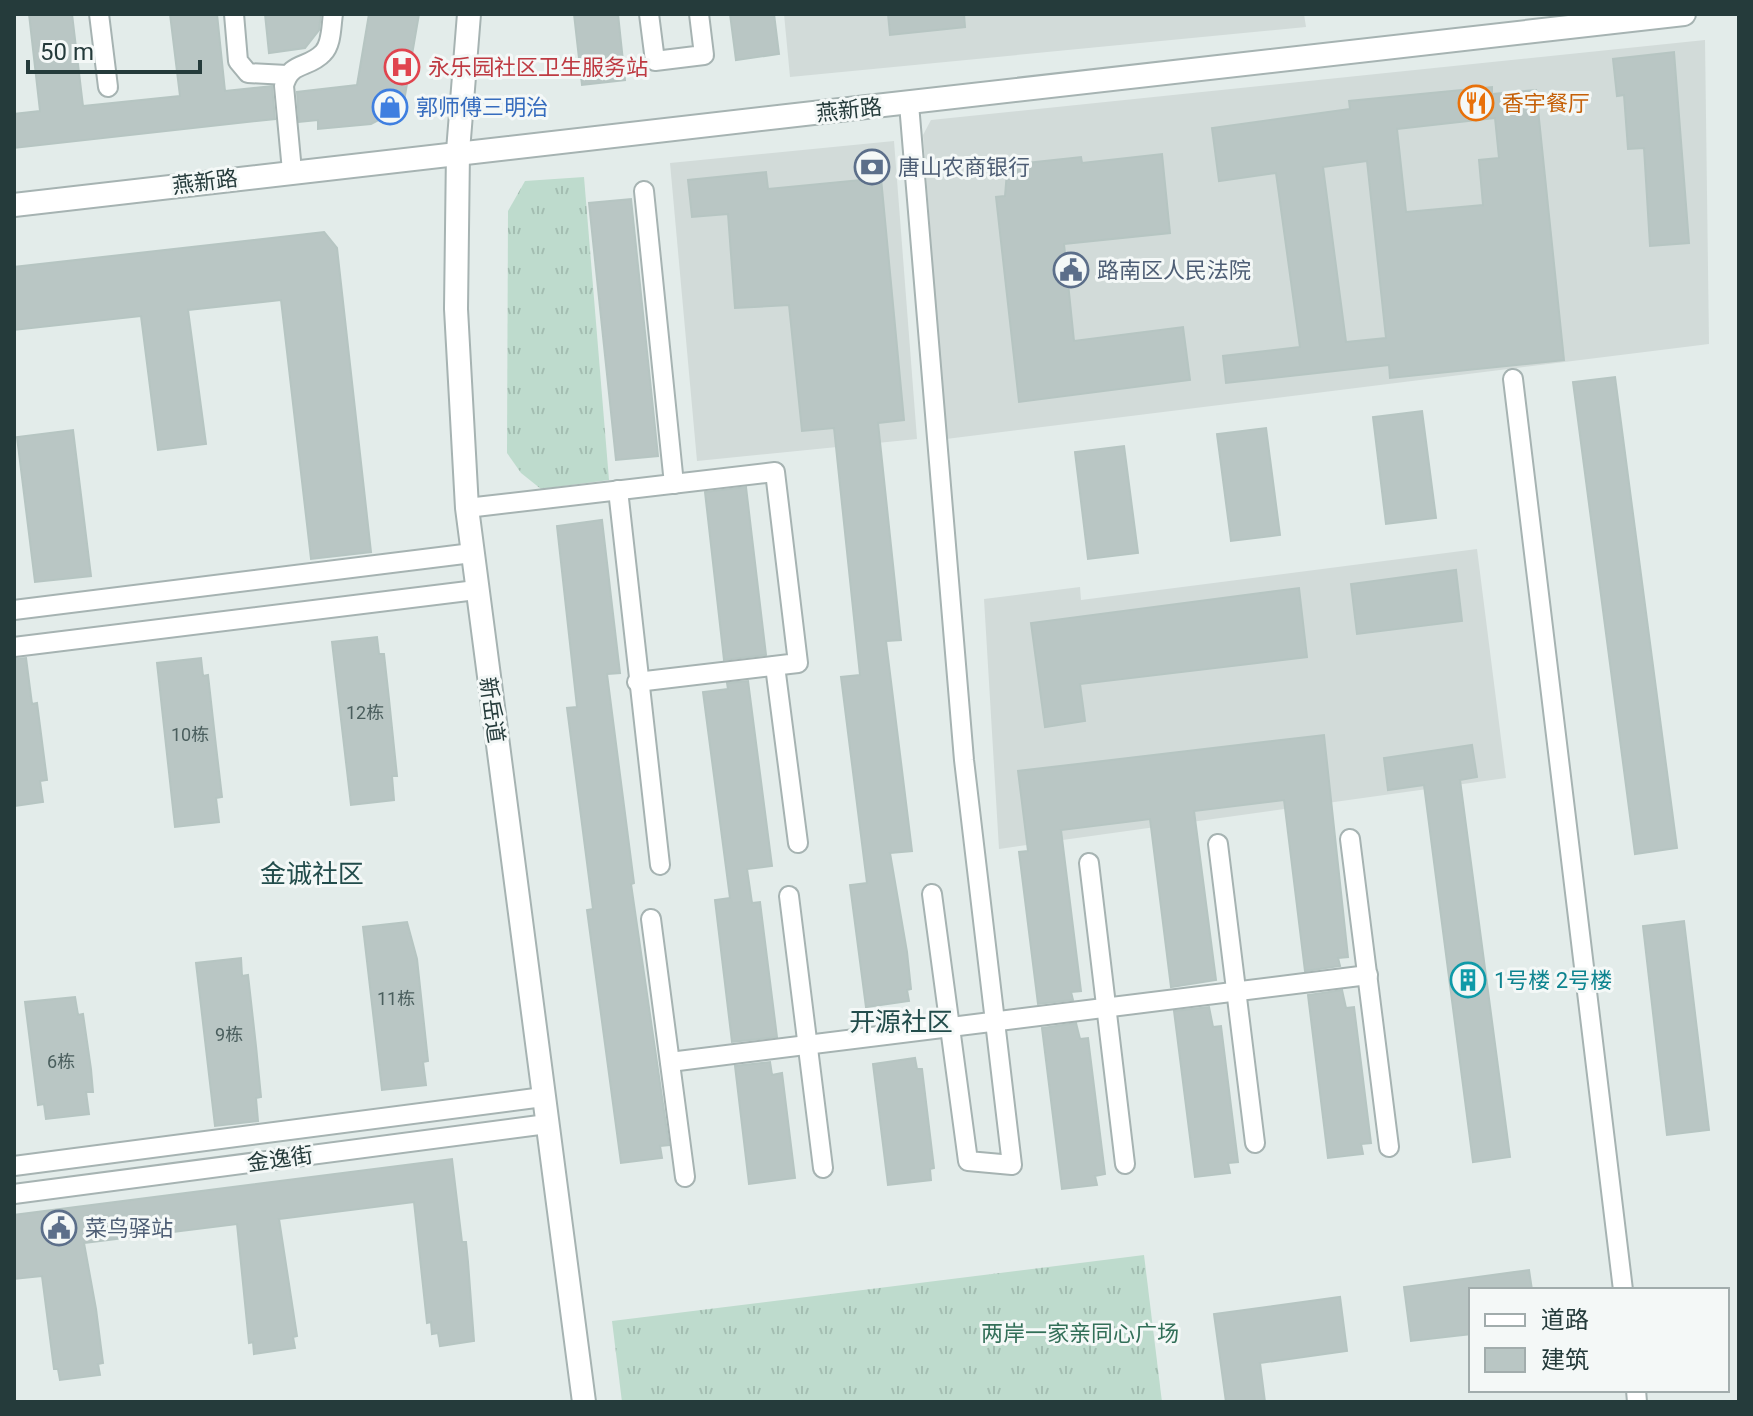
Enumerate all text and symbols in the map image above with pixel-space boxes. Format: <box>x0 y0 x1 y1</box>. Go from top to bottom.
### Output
scale bar <box>28 24 200 74</box>
text: 50 m <box>40 38 94 66</box>
hospital icon: 永乐园社区卫生服务站 <box>383 48 421 86</box>
place label: 永乐园社区卫生服务站 <box>428 55 648 80</box>
restaurant icon: 香宇餐厅 <box>1457 84 1495 122</box>
shop icon: 郭师傅三明治 <box>371 88 409 126</box>
place label: 香宇餐厅 <box>1502 91 1590 116</box>
street label: 燕新路 <box>815 94 883 126</box>
place label: 郭师傅三明治 <box>416 95 548 120</box>
bank icon: 唐山农商银行 <box>853 148 891 186</box>
place label: 唐山农商银行 <box>898 155 1030 180</box>
street label: 燕新路 <box>171 166 239 198</box>
public building icon: 路南区人民法院 <box>1052 251 1090 289</box>
place label: 路南区人民法院 <box>1097 258 1251 283</box>
street label: 新岳道 <box>475 676 509 744</box>
house number: 12栋 <box>346 702 384 723</box>
house number: 10栋 <box>171 724 209 745</box>
district label: 金诚社区 <box>260 859 364 889</box>
building icon: 1号楼 2号楼 <box>1449 961 1487 999</box>
place label: 1号楼 2号楼 <box>1494 968 1612 993</box>
house number: 11栋 <box>377 988 415 1009</box>
district label: 开源社区 <box>849 1007 953 1037</box>
house number: 9栋 <box>215 1024 243 1045</box>
house number: 6栋 <box>47 1051 75 1072</box>
street label: 金逸街 <box>246 1142 314 1176</box>
public building icon: 菜鸟驿站 <box>40 1209 78 1247</box>
place label: 菜鸟驿站 <box>85 1216 173 1241</box>
legend <box>1469 1288 1729 1392</box>
text: 道路 <box>1541 1306 1589 1334</box>
park label: 两岸一家亲同心广场 <box>981 1321 1179 1346</box>
text: 建筑 <box>1541 1346 1589 1374</box>

